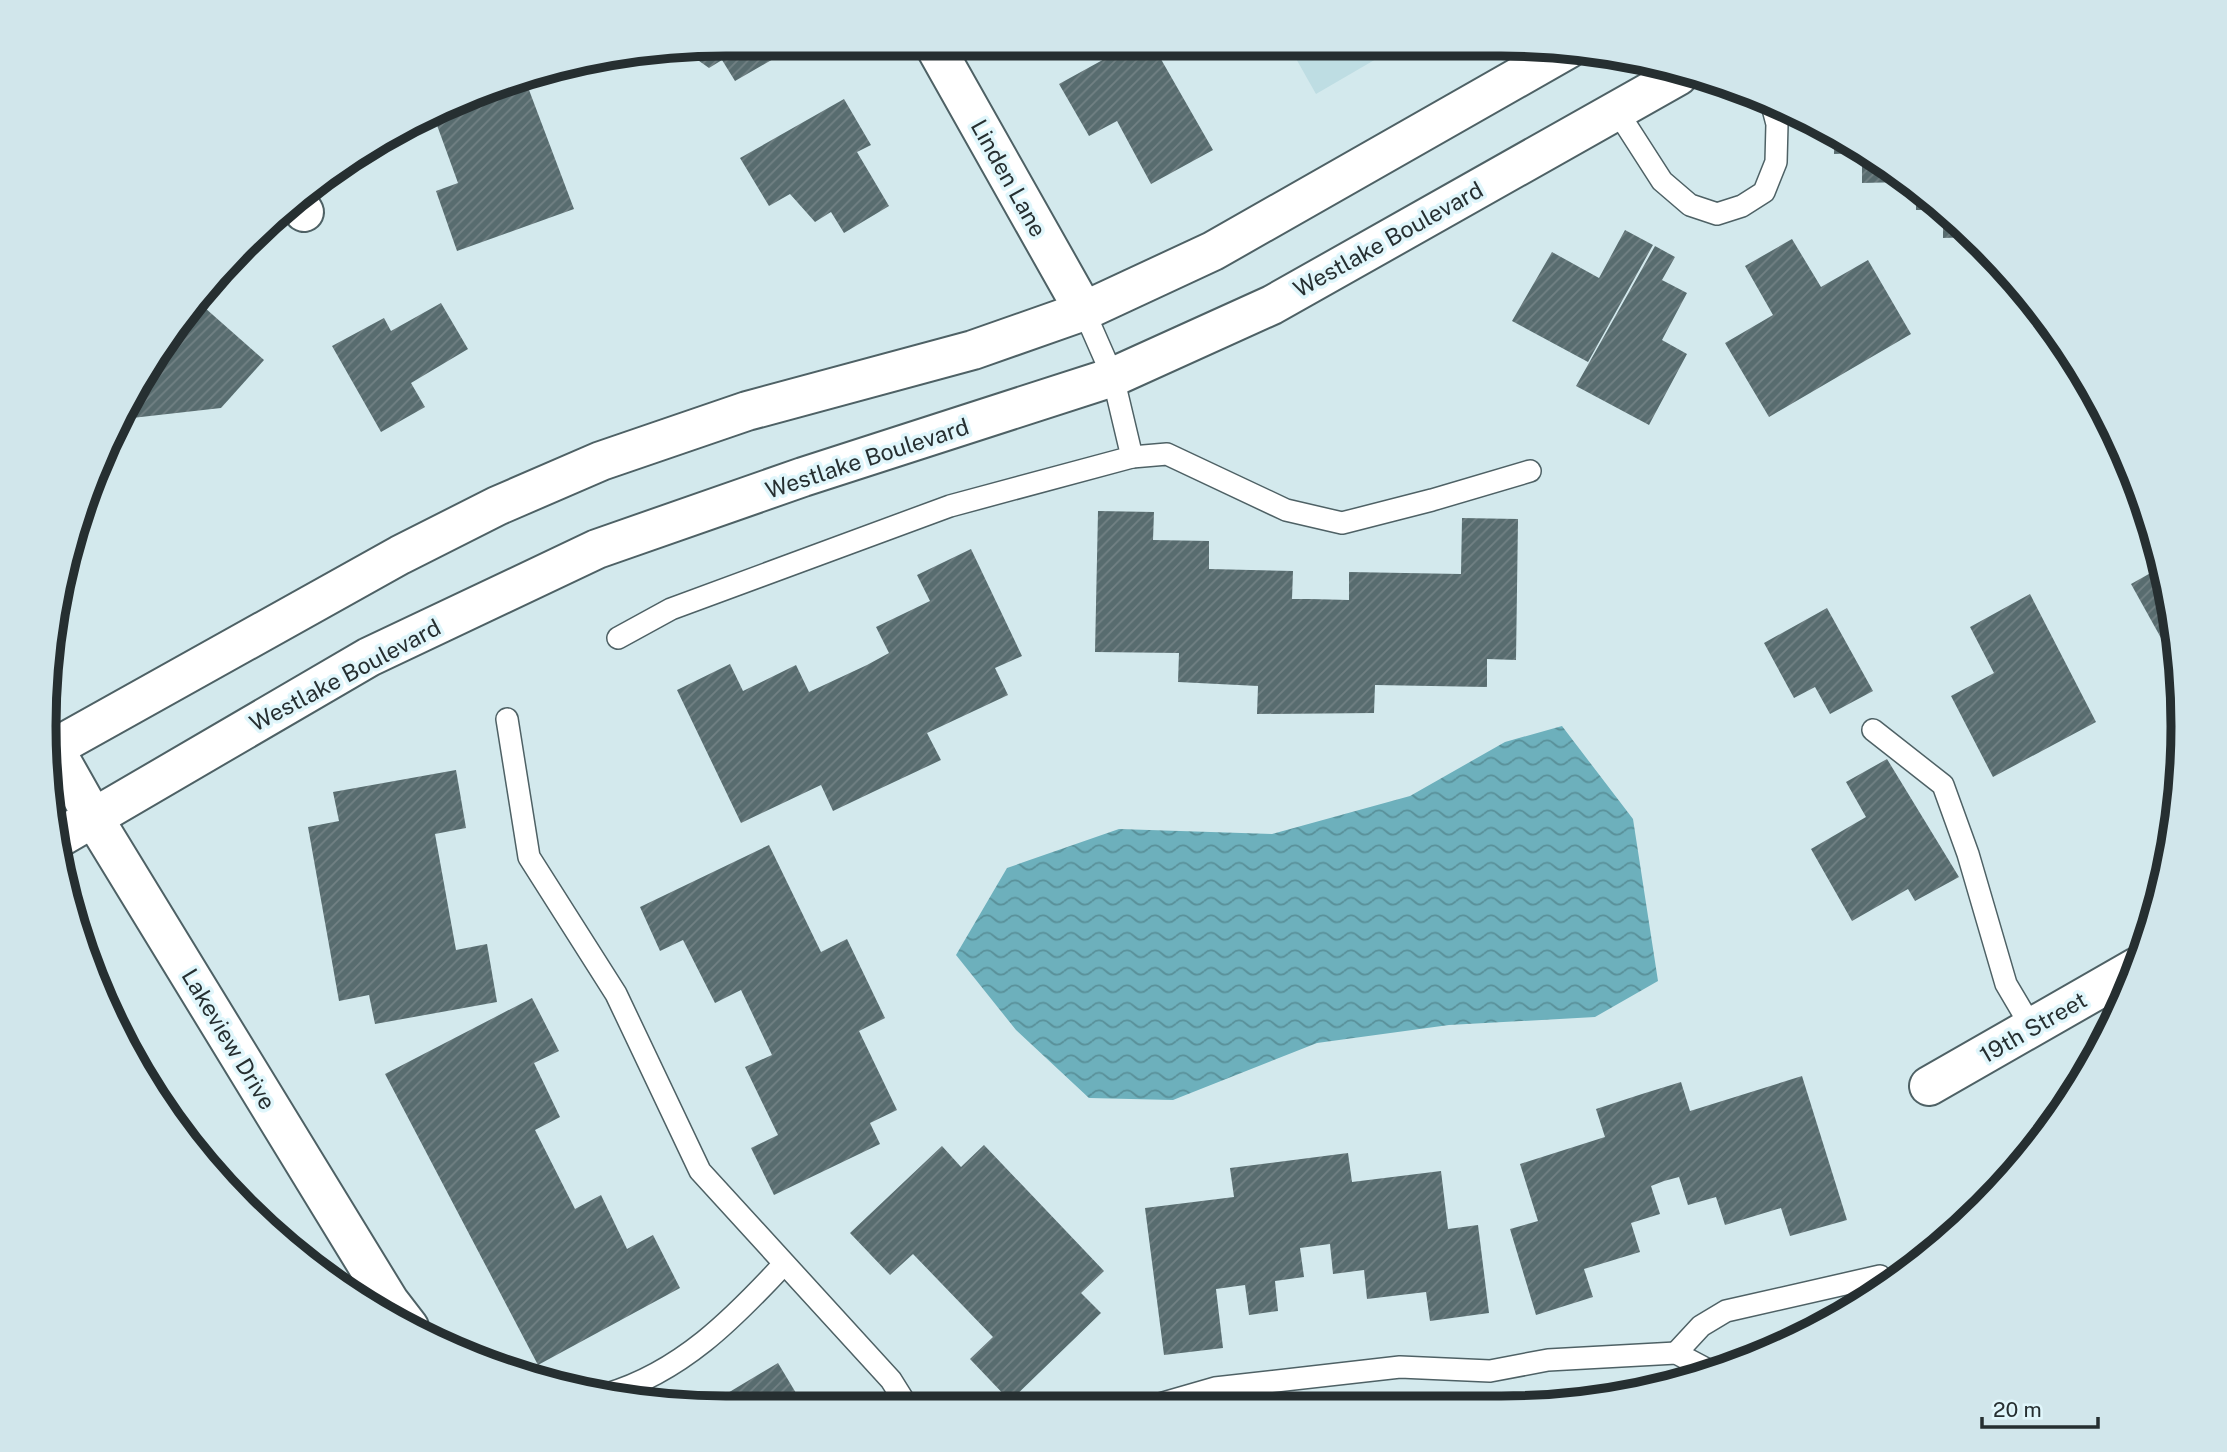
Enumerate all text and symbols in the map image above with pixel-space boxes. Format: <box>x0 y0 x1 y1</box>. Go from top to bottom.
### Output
street label: Linden Lane <box>966 115 1052 241</box>
street label: Westlake Boulevard <box>1289 176 1487 302</box>
street label: Westlake Boulevard <box>762 412 972 504</box>
street label: Westlake Boulevard <box>245 613 445 737</box>
street label: Lakeview Drive <box>176 964 282 1114</box>
street label: 19th Street <box>1975 986 2091 1068</box>
scale bar <box>1982 1386 2098 1430</box>
text: 20 m <box>1993 1397 2042 1422</box>

